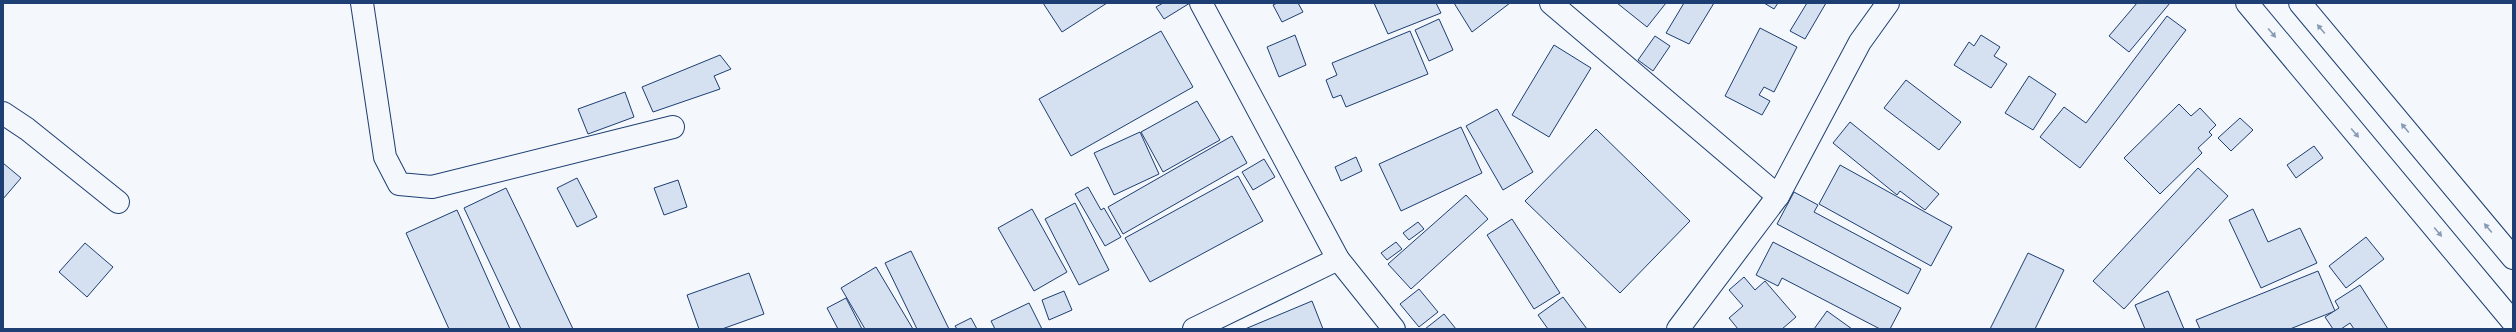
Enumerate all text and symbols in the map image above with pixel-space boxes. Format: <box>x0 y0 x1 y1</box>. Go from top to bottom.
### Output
one-way arrow <box>2317 23 2326 34</box>
one-way arrow <box>2267 28 2276 38</box>
one-way arrow <box>2400 123 2409 134</box>
one-way arrow <box>2351 127 2360 138</box>
one-way arrow <box>2484 223 2492 234</box>
one-way arrow <box>2434 227 2443 238</box>

